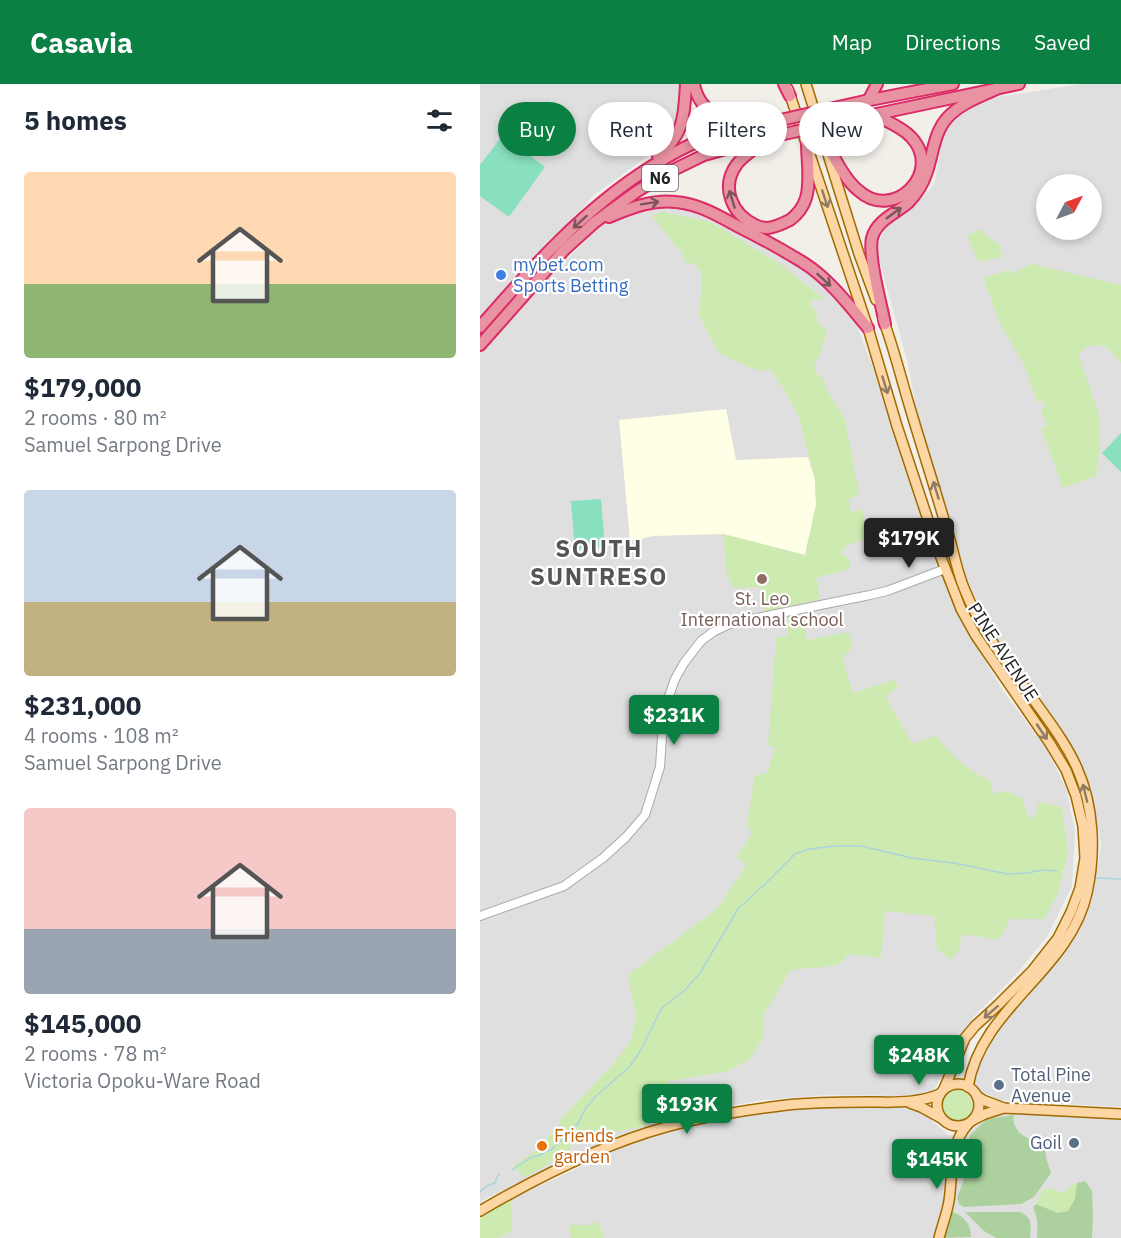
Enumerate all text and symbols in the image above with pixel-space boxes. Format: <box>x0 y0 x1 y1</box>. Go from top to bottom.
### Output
text: Casavia <box>30 24 133 61</box>
text: Map <box>832 28 872 56</box>
text: Directions <box>905 28 1001 56</box>
text: Saved <box>1034 28 1091 56</box>
chip: Buy <box>498 102 576 156</box>
chip: Rent <box>588 102 674 156</box>
chip: Filters <box>686 102 787 156</box>
chip: New <box>799 102 884 156</box>
text: 5 homes <box>24 103 127 137</box>
icon: filters <box>423 104 456 137</box>
road number: N6 <box>642 165 678 191</box>
north arrow <box>1036 174 1102 240</box>
map controls <box>1036 174 1102 240</box>
one-way arrow <box>820 189 831 208</box>
one-way arrow <box>726 190 737 209</box>
one-way arrow <box>640 198 659 209</box>
one-way arrow <box>886 207 902 220</box>
icon: home <box>186 211 294 319</box>
one-way arrow <box>573 215 588 229</box>
place label: mybet.com Sports Betting <box>513 253 629 297</box>
marker: mybet.com Sports Betting <box>494 268 508 282</box>
one-way arrow <box>816 273 831 287</box>
text: $179,000 <box>24 370 141 404</box>
one-way arrow <box>880 375 891 394</box>
text: 2 rooms · 80 m² <box>24 404 167 431</box>
text: Samuel Sarpong Drive <box>24 431 222 458</box>
one-way arrow <box>930 481 941 500</box>
pin: $179K <box>867 518 951 569</box>
text: $179K <box>878 524 940 551</box>
icon: home <box>186 529 294 637</box>
district label: SOUTH SUNTRESO <box>530 532 668 592</box>
marker: St. Leo International school <box>755 572 769 586</box>
place label: St. Leo International school <box>681 587 844 631</box>
street label: PINE AVENUE <box>963 598 1044 705</box>
text: $231,000 <box>24 688 141 722</box>
pin: $231K <box>632 695 716 746</box>
text: $231K <box>643 701 705 728</box>
text: 4 rooms · 108 m² <box>24 722 179 749</box>
one-way arrow <box>1036 723 1048 740</box>
text: Samuel Sarpong Drive <box>24 749 222 776</box>
one-way arrow <box>1079 784 1091 803</box>
icon: home <box>186 847 294 955</box>
one-way arrow <box>984 1005 999 1019</box>
text: $145,000 <box>24 1006 141 1040</box>
pin: $248K <box>877 1035 961 1086</box>
text: 2 rooms · 78 m² <box>24 1040 167 1067</box>
text: $248K <box>888 1041 950 1068</box>
place label: Total Pine Avenue <box>1011 1063 1091 1107</box>
text: Victoria Opoku-Ware Road <box>24 1067 261 1094</box>
marker: Total Pine Avenue <box>992 1078 1006 1092</box>
pin: $193K <box>645 1084 729 1135</box>
text: $193K <box>656 1090 718 1117</box>
place label: Friends garden <box>554 1124 614 1168</box>
place label: Goil <box>1030 1131 1062 1154</box>
marker: Goil <box>1067 1136 1081 1150</box>
marker: Friends garden <box>535 1139 549 1153</box>
pin: $145K <box>895 1139 979 1190</box>
text: $145K <box>906 1145 968 1172</box>

